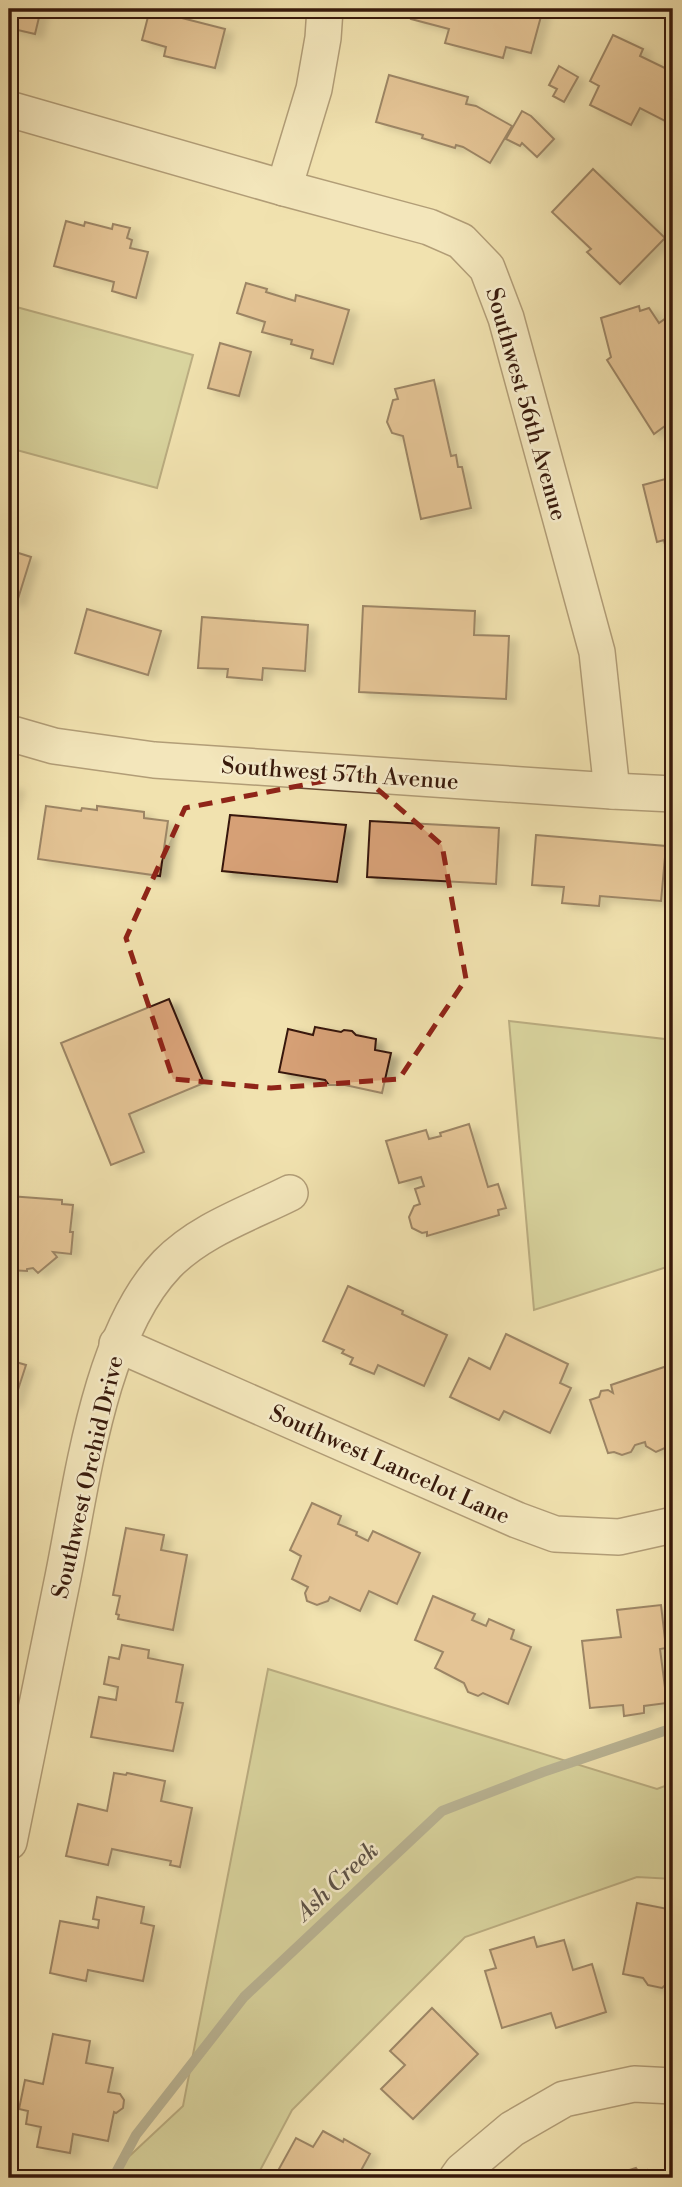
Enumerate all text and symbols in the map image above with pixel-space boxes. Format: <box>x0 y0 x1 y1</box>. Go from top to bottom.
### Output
street label: Southwest 56th Avenue <box>479 285 573 524</box>
street label: Southwest 57th Avenue <box>220 752 460 796</box>
street label: Southwest Orchid Drive <box>46 1353 130 1601</box>
street label: Southwest Lancelot Lane <box>265 1399 514 1531</box>
water label: Ash Creek <box>288 1836 385 1930</box>

